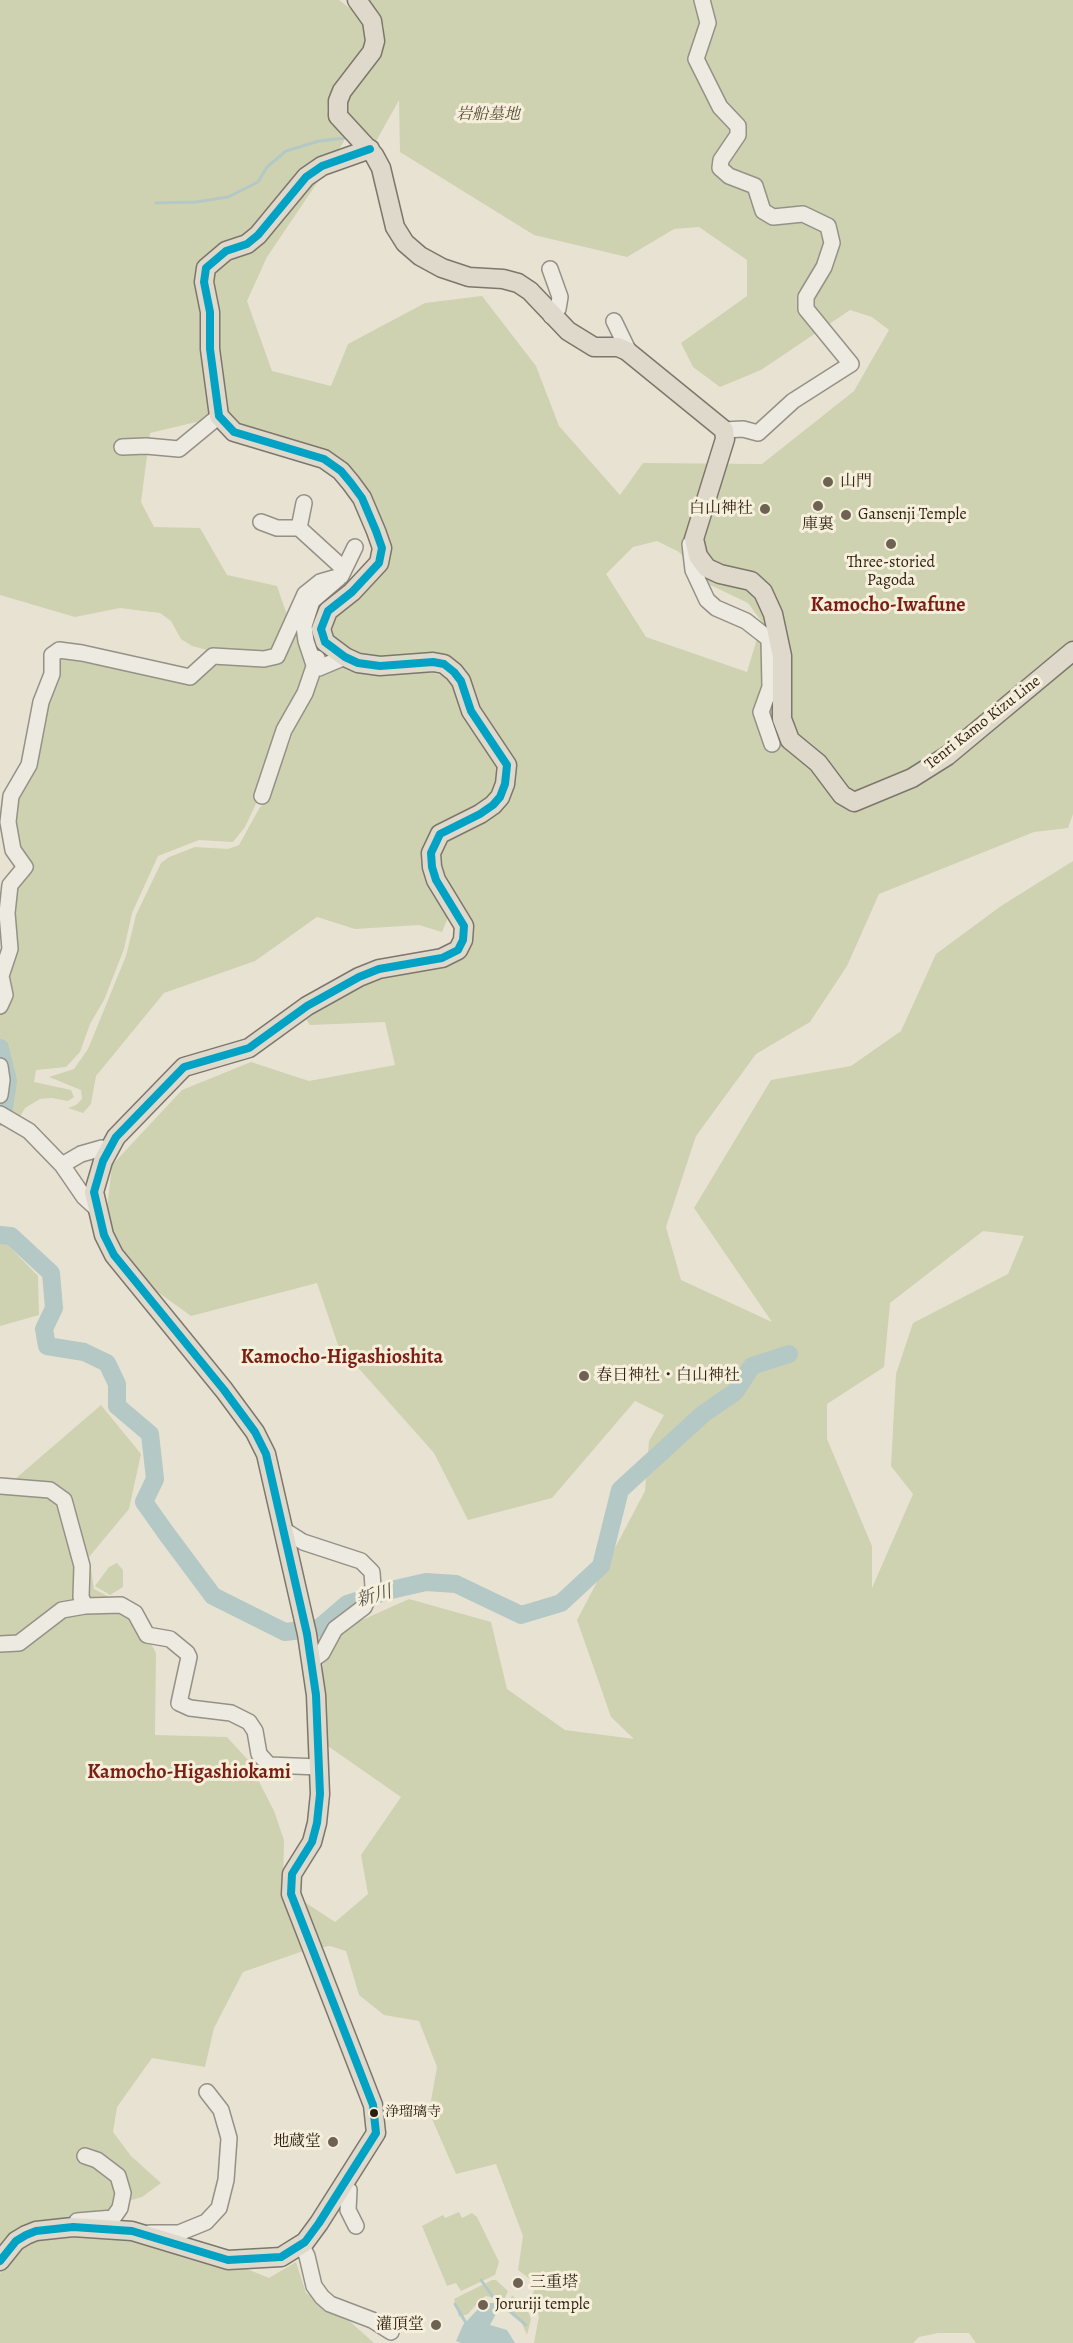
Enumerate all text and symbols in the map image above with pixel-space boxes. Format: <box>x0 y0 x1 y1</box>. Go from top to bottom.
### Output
park label: 岩船墓地 <box>456 105 520 125</box>
place label: 山門 <box>840 472 872 492</box>
marker: 山門 <box>821 475 835 489</box>
place label: 白山神社 <box>689 499 753 519</box>
marker: 庫裏 <box>811 499 825 513</box>
marker: 白山神社 <box>758 502 772 516</box>
place label: Gansenji Temple <box>858 505 967 525</box>
marker: Gansenji Temple <box>839 508 853 522</box>
place label: 庫裏 <box>802 515 834 535</box>
marker: Three-storied Pagoda <box>884 537 898 551</box>
place label: Three-storied Pagoda <box>847 553 935 591</box>
district label: Kamocho-Iwafune <box>810 594 966 618</box>
street label: Tenri Kamo Kizu Line <box>921 672 1045 774</box>
district label: Kamocho-Higashioshita <box>241 1346 443 1370</box>
place label: 春日神社・白山神社 <box>596 1366 740 1386</box>
marker: 春日神社・白山神社 <box>577 1369 591 1383</box>
water label: 新川 <box>354 1582 394 1612</box>
district label: Kamocho-Higashiokami <box>87 1761 291 1785</box>
place label: 浄瑠璃寺 <box>385 2105 441 2121</box>
marker: 浄瑠璃寺 <box>368 2107 380 2119</box>
place label: 地蔵堂 <box>273 2132 321 2152</box>
marker: 地蔵堂 <box>326 2135 340 2149</box>
place label: 三重塔 <box>530 2273 578 2293</box>
marker: 三重塔 <box>511 2276 525 2290</box>
place label: Joruriji temple <box>495 2295 590 2315</box>
marker: Joruriji temple <box>476 2298 490 2312</box>
place label: 灌頂堂 <box>376 2315 424 2335</box>
marker: 灌頂堂 <box>429 2318 443 2332</box>

